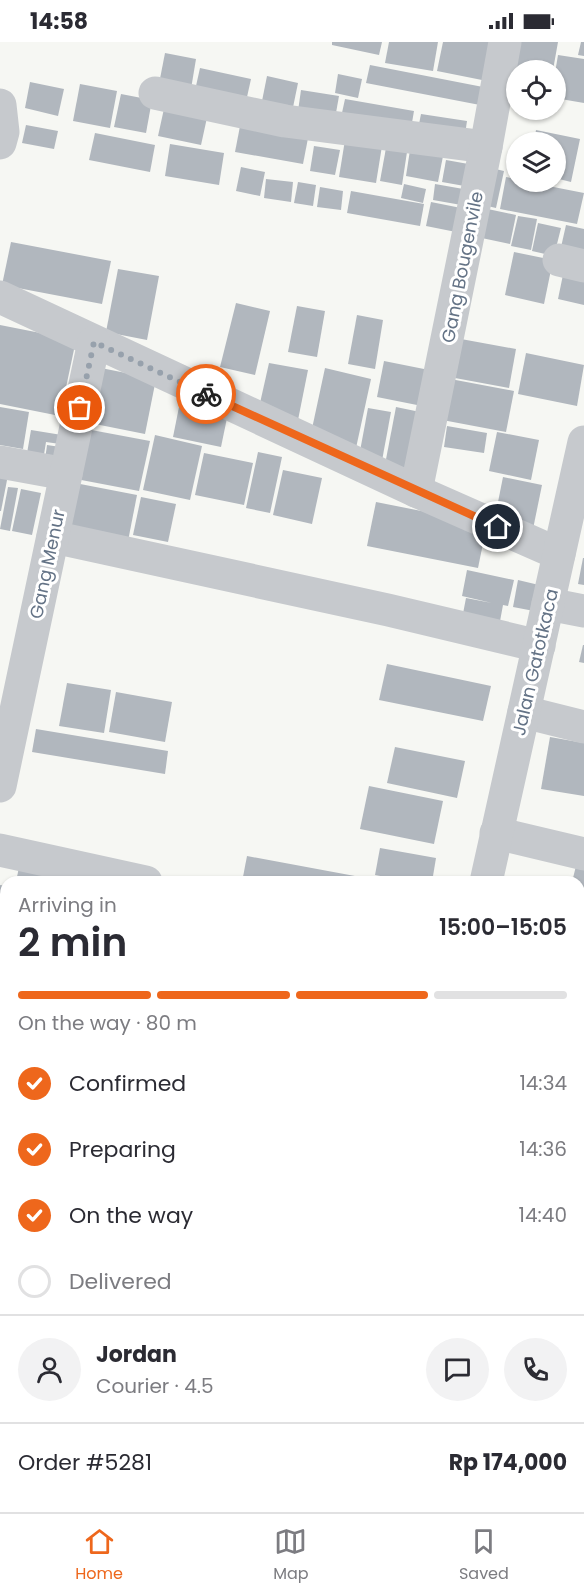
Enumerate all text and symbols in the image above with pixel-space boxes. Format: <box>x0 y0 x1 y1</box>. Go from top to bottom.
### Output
text: 14:58 <box>30 6 88 37</box>
map controls <box>506 60 566 192</box>
button: locate <box>506 60 566 120</box>
button: layers <box>506 132 566 192</box>
street label: Gang Bougenvile <box>435 189 489 345</box>
courier <box>176 364 236 424</box>
icon: bike <box>190 378 223 411</box>
pin <box>54 382 105 433</box>
icon: bag <box>63 391 96 424</box>
pin <box>472 501 523 552</box>
street label: Gang Menur <box>23 507 71 621</box>
icon: home <box>481 510 514 543</box>
street label: Jalan Gatotkaca <box>506 586 564 738</box>
text: Arriving in <box>18 891 117 919</box>
text: 15:00–15:05 <box>439 912 567 943</box>
text: 2 min <box>18 915 127 970</box>
text: On the way · 80 m <box>18 1009 197 1037</box>
icon: check <box>18 1067 51 1100</box>
text: Confirmed <box>69 1068 186 1099</box>
text: 14:34 <box>519 1069 567 1097</box>
icon: check <box>18 1133 51 1166</box>
text: Preparing <box>69 1134 176 1165</box>
text: 14:36 <box>519 1135 567 1163</box>
icon: check <box>18 1199 51 1232</box>
text: On the way <box>69 1200 193 1231</box>
text: 14:40 <box>519 1201 567 1229</box>
text: Delivered <box>69 1266 172 1297</box>
button: person <box>18 1338 81 1401</box>
button: chat <box>426 1338 489 1401</box>
button: phone <box>504 1338 567 1401</box>
text: Jordan <box>96 1339 177 1370</box>
text: Courier · 4.5 <box>96 1372 214 1400</box>
text: Order #5281 <box>18 1447 152 1478</box>
text: Rp 174,000 <box>449 1447 567 1478</box>
tab: Home <box>75 1525 123 1586</box>
tab: Map <box>273 1525 309 1586</box>
tab: Saved <box>459 1525 509 1586</box>

